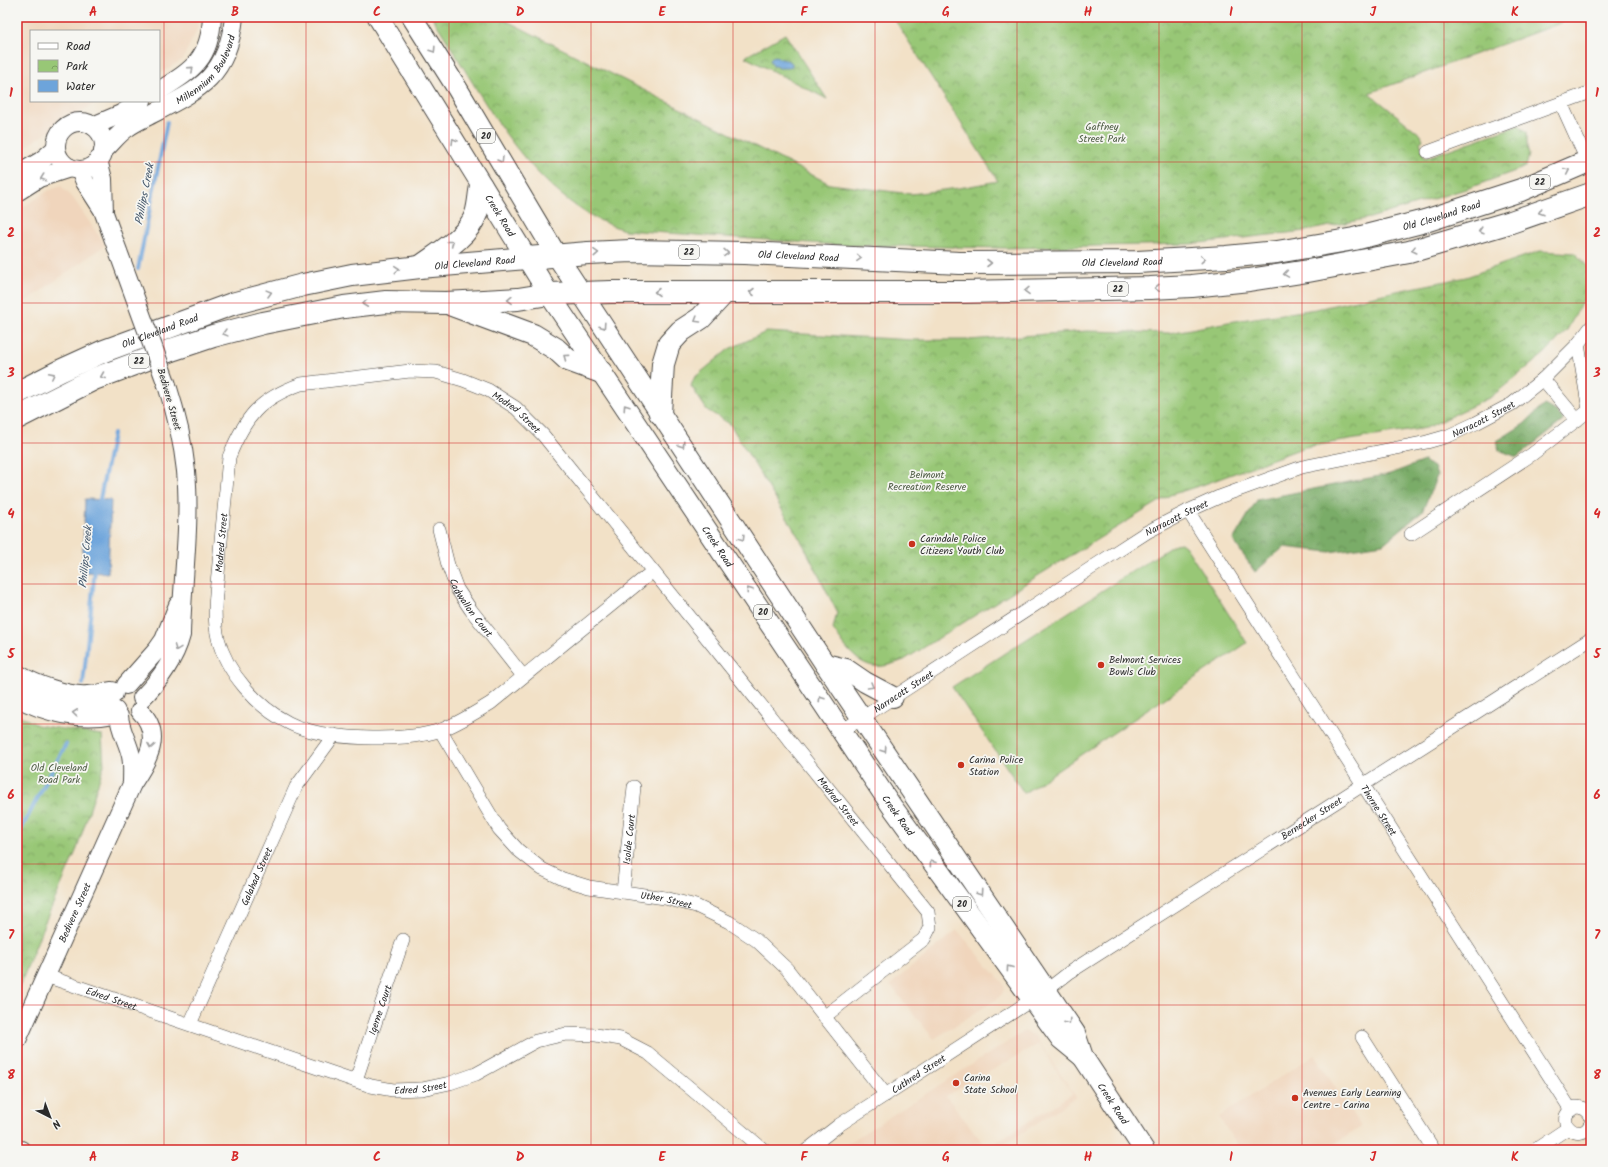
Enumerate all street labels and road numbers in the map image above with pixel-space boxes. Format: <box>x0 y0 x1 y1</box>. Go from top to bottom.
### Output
street label: Millennium Boulevard <box>173 32 240 109</box>
road number: 20 <box>477 129 495 143</box>
road number: 22 <box>1530 175 1550 189</box>
street label: Creek Road <box>480 192 519 241</box>
street label: Old Cleveland Road <box>1401 196 1484 235</box>
road number: 22 <box>679 245 699 259</box>
street label: Old Cleveland Road <box>758 247 840 266</box>
street label: Old Cleveland Road <box>434 252 517 275</box>
street label: Old Cleveland Road <box>1082 254 1164 271</box>
road number: 22 <box>1108 282 1128 296</box>
street label: Old Cleveland Road <box>119 310 202 353</box>
road number: 22 <box>129 354 149 368</box>
street label: Bedivere Street <box>153 366 186 432</box>
street label: Modred Street <box>488 388 544 438</box>
street label: Narracott Street <box>1449 397 1519 442</box>
street label: Narracott Street <box>1142 496 1211 541</box>
street label: Modred Street <box>211 512 233 573</box>
street label: Creek Road <box>697 523 737 572</box>
street label: Cadwallon Court <box>445 576 497 641</box>
road number: 20 <box>754 605 772 619</box>
street label: Narracott Street <box>870 666 937 717</box>
street label: Modred Street <box>813 774 863 830</box>
street label: Thorne Street <box>1356 782 1401 839</box>
street label: Creek Road <box>877 792 918 840</box>
street label: Bernecker Street <box>1278 793 1346 844</box>
street label: Isolde Court <box>619 813 640 865</box>
street label: Galahad Street <box>237 845 277 908</box>
street label: Bedivere Street <box>55 880 96 945</box>
street label: Uther Street <box>639 888 694 914</box>
road number: 20 <box>953 897 971 911</box>
street label: Edred Street <box>83 983 139 1015</box>
street label: Igerne Court <box>365 983 396 1037</box>
street label: Cuthred Street <box>888 1051 949 1098</box>
street label: Edred Street <box>394 1077 448 1099</box>
street label: Creek Road <box>1093 1080 1133 1129</box>

